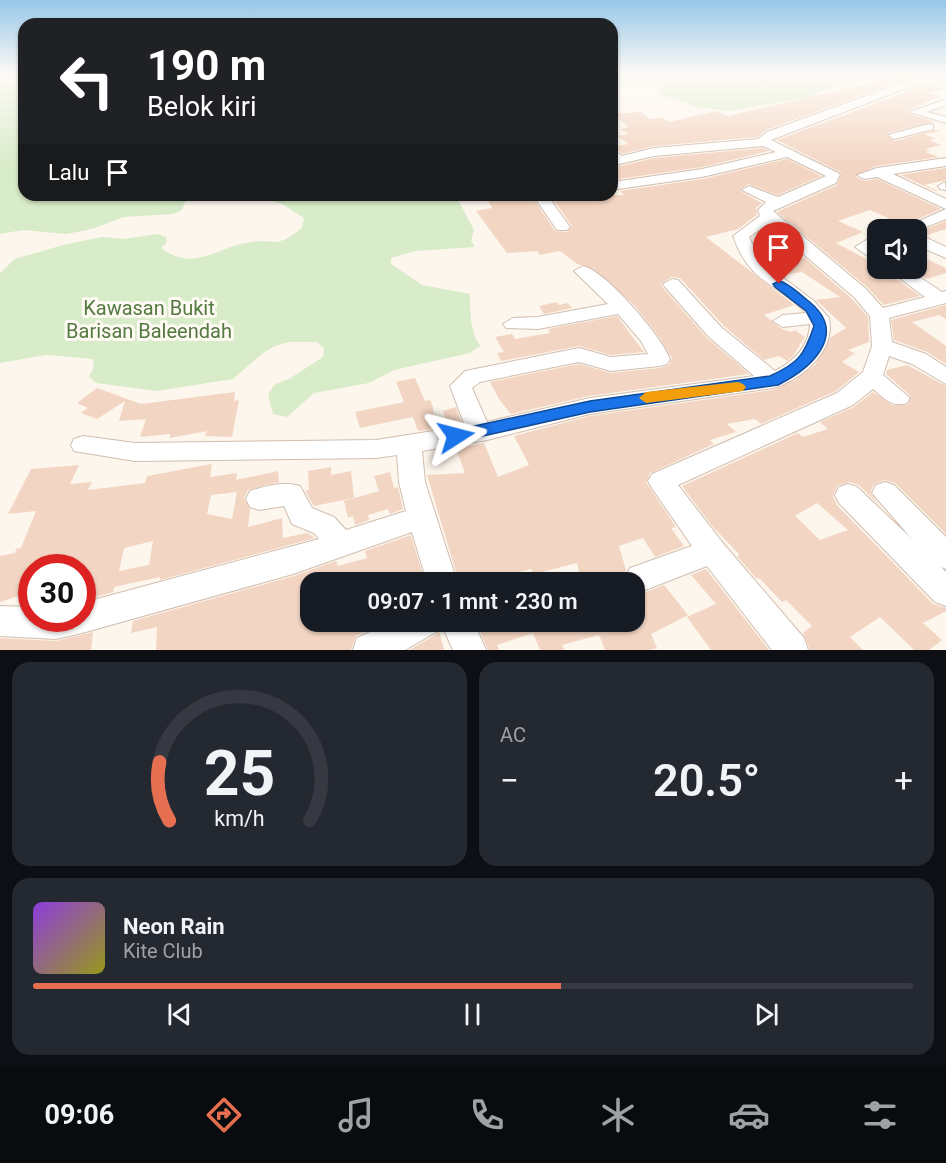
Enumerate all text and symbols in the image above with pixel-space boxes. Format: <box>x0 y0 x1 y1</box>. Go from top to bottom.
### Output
text: 190 m <box>147 41 266 90</box>
icon: left <box>48 42 126 120</box>
text: Belok kiri <box>147 91 256 123</box>
icon: arrive <box>101 156 134 189</box>
text: Lalu <box>48 160 89 185</box>
map controls <box>867 219 927 279</box>
button: sound <box>867 219 927 279</box>
pin <box>753 222 804 284</box>
icon: arrive <box>762 231 795 264</box>
park label: Kawasan Bukit Barisan Baleendah <box>66 296 232 343</box>
position arrow <box>424 404 488 468</box>
speed limit sign: 30 <box>18 554 96 632</box>
text: 09:07 · 1 mnt · 230 m <box>367 589 578 614</box>
text: AC <box>500 723 526 747</box>
text: 25 <box>204 737 275 810</box>
text: 20.5° <box>653 754 760 807</box>
text: − <box>500 761 519 800</box>
text: + <box>894 761 913 800</box>
text: km/h <box>214 806 265 831</box>
text: Neon Rain <box>123 914 225 939</box>
text: Kite Club <box>123 939 203 963</box>
icon: previous <box>163 998 196 1031</box>
icon: pause <box>456 998 489 1031</box>
icon: next <box>750 998 783 1031</box>
icon: directions <box>203 1094 245 1136</box>
icon: music <box>335 1094 377 1136</box>
icon: phone <box>466 1094 508 1136</box>
icon: climate <box>597 1094 639 1136</box>
icon: car <box>728 1094 770 1136</box>
icon: filters <box>859 1094 901 1136</box>
text: 09:06 <box>45 1099 114 1131</box>

